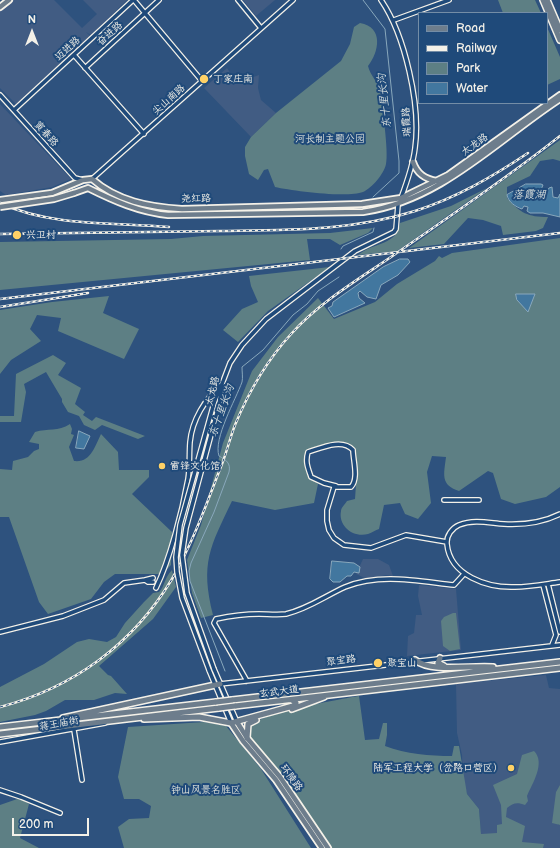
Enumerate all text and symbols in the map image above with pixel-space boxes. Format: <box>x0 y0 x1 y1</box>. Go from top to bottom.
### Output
north arrow <box>12 12 52 52</box>
legend <box>418 12 548 104</box>
text: N <box>28 13 36 26</box>
street label: 奋进路 <box>95 20 125 48</box>
text: Road <box>456 21 485 36</box>
street label: 迈进路 <box>53 34 83 64</box>
text: Railway <box>456 41 497 56</box>
text: Park <box>456 61 480 76</box>
marker: 丁家庄南 <box>198 73 210 85</box>
place label: 丁家庄南 <box>213 73 253 85</box>
water label: 东十里长沟 <box>376 73 394 129</box>
text: Water <box>456 81 488 96</box>
street label: 尖山南路 <box>150 82 188 118</box>
street label: 瑞霞路 <box>400 107 414 137</box>
street label: 寅春路 <box>32 119 60 149</box>
street label: 太龙路 <box>459 131 491 159</box>
park label: 河长制主题公园 <box>295 133 365 145</box>
water label: 落霞湖 <box>513 188 545 202</box>
street label: 尧红路 <box>181 193 211 205</box>
marker: 兴卫村 <box>11 229 23 241</box>
place label: 兴卫村 <box>26 229 56 241</box>
street label: 太龙路 <box>204 375 222 407</box>
water label: 东十里长沟 <box>206 383 238 439</box>
place label: 雷锋文化馆 <box>170 460 220 472</box>
marker: 雷锋文化馆 <box>157 461 167 471</box>
street label: 聚宝路 <box>325 653 357 669</box>
marker: 聚宝山 <box>372 657 384 669</box>
place label: 聚宝山 <box>387 657 417 669</box>
street label: 玄武大道 <box>258 684 300 700</box>
street label: 蒋王庙街 <box>38 715 80 733</box>
street label: 环陵路 <box>277 762 305 794</box>
place label: 陆军工程大学（岔路口营区） <box>373 762 503 774</box>
marker: 陆军工程大学（岔路口营区） <box>506 763 516 773</box>
park label: 钟山风景名胜区 <box>171 784 241 796</box>
scale bar <box>14 810 91 836</box>
text: 200 m <box>19 817 53 832</box>

